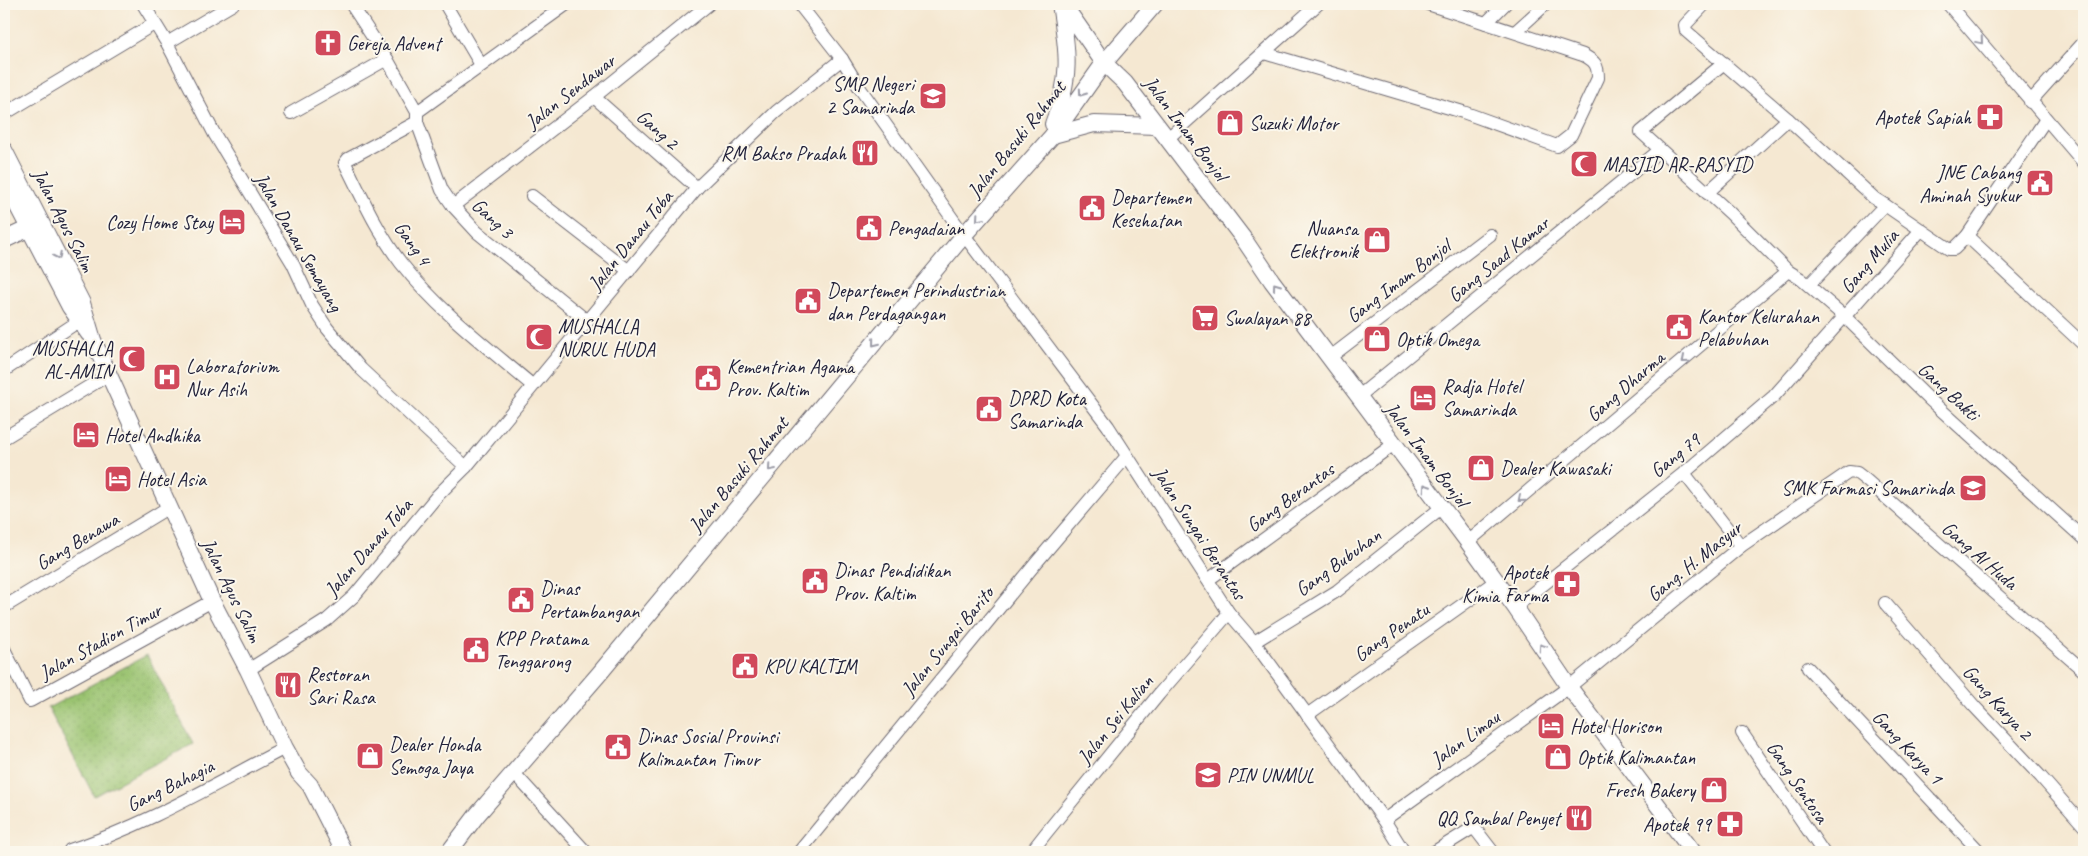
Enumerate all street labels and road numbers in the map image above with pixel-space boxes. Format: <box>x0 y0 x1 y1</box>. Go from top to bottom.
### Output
street label: Jalan Sendawar <box>520 47 622 135</box>
street label: Jalan Imam Bonjol <box>1138 70 1235 188</box>
street label: Jalan Basuki Rahmat <box>961 74 1073 204</box>
street label: Gang 2 <box>631 104 686 156</box>
street label: Jalan Agus Salim <box>26 163 101 277</box>
street label: Jalan Danau Semayang <box>248 168 349 317</box>
street label: Jalan Danau Toba <box>582 184 679 296</box>
street label: Gang 3 <box>466 193 520 245</box>
street label: Gang Saad Kamar <box>1443 210 1555 308</box>
street label: Gang 4 <box>388 216 438 272</box>
street label: Gang Mulia <box>1835 223 1905 299</box>
street label: Gang Imam Bonjol <box>1341 232 1458 329</box>
street label: Gang Dharma <box>1581 344 1671 427</box>
street label: Gang Bakti <box>1913 357 1986 428</box>
street label: Jalan Imam Bonjol <box>1379 396 1476 514</box>
street label: Jalan Basuki Rahmat <box>682 410 795 538</box>
street label: Gang 79 <box>1645 426 1707 483</box>
street label: Gang Berantas <box>1241 456 1341 538</box>
street label: Jalan Sungai Berantas <box>1147 461 1253 606</box>
street label: Jalan Danau Toba <box>318 492 418 602</box>
street label: Gang Benawa <box>31 506 124 576</box>
street label: Gang. H. Masyur <box>1642 514 1748 607</box>
street label: Gang Al Huda <box>1937 516 2024 596</box>
street label: Gang Bubuhan <box>1290 522 1387 602</box>
street label: Jalan Agus Salim <box>195 533 268 647</box>
street label: Jalan Sungai Barito <box>895 580 1000 702</box>
street label: Jalan Stadion Timur <box>34 597 167 686</box>
street label: Gang Penatu <box>1349 597 1435 667</box>
street label: Gang Karya 2 <box>1957 659 2039 747</box>
street label: Jalan Sei Kalian <box>1071 669 1160 770</box>
street label: Jalan Limau <box>1425 704 1506 772</box>
street label: Gang Karya 1 <box>1867 705 1949 791</box>
street label: Gang Sentosa <box>1761 736 1835 829</box>
street label: Gang Bahagia <box>122 753 220 817</box>

